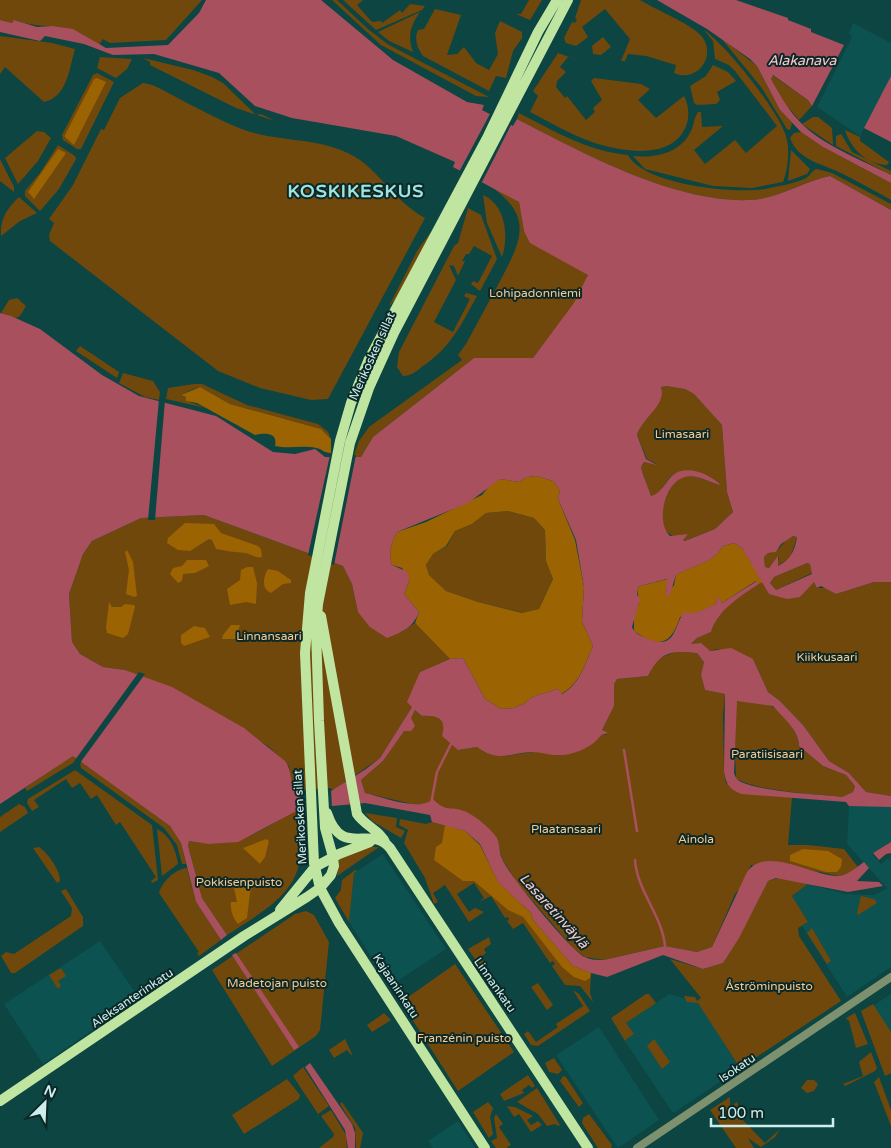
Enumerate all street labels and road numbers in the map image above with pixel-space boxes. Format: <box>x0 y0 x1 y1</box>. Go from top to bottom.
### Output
street label: Merikosken sillat <box>346 309 398 402</box>
street label: Merikosken sillat <box>291 769 309 865</box>
street label: Kajaaninkatu <box>370 951 422 1021</box>
street label: Linnankatu <box>471 955 519 1015</box>
street label: Aleksanterinkatu <box>88 965 176 1031</box>
street label: Isokatu <box>716 1051 758 1085</box>

